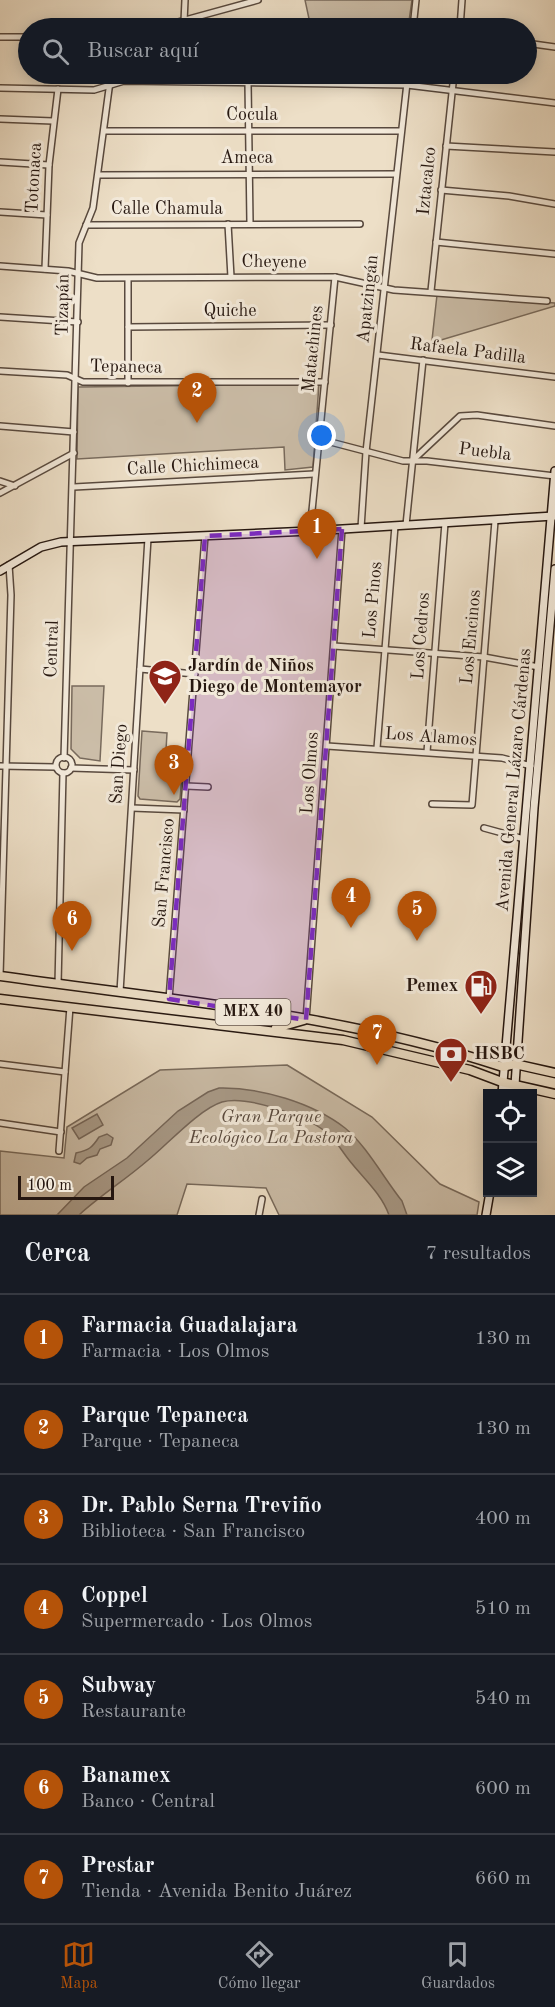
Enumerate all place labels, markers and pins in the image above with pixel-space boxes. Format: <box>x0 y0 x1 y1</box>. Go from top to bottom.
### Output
pin: 2 <box>178 374 216 423</box>
pin: 1 <box>298 510 336 559</box>
place label: Jardín de Niños Diego de Montemayor <box>188 657 362 696</box>
school or university icon: Jardín de Niños Diego de Montemayor <box>147 658 183 705</box>
pin: 3 <box>154 746 194 795</box>
pin: 4 <box>332 878 370 928</box>
pin: 5 <box>398 892 436 941</box>
pin: 6 <box>52 902 92 951</box>
fuel station icon: Pemex <box>463 968 499 1015</box>
place label: Pemex <box>406 977 458 995</box>
pin: 7 <box>358 1016 397 1065</box>
bank icon: HSBC <box>433 1036 469 1083</box>
place label: HSBC <box>474 1045 525 1063</box>

